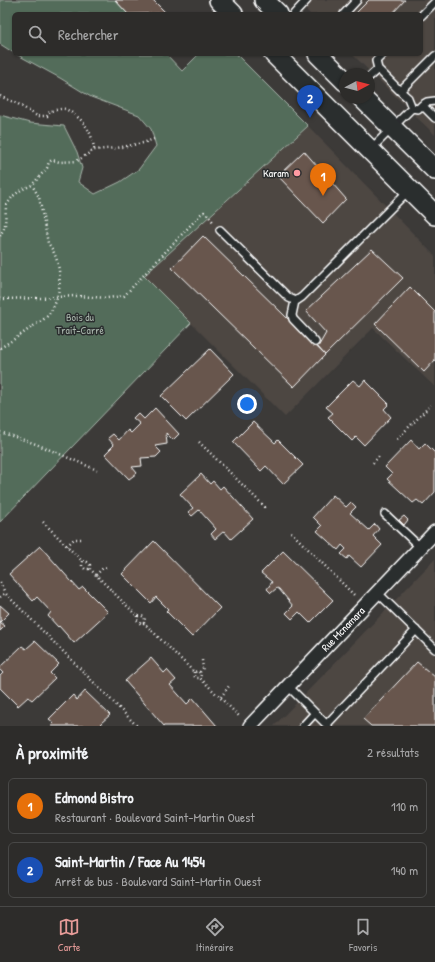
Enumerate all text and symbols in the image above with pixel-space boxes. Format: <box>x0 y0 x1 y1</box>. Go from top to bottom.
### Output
search box <box>12 12 423 56</box>
icon: search <box>26 23 48 45</box>
text: Rechercher <box>58 24 119 45</box>
north arrow <box>339 68 375 104</box>
pin: 2 <box>297 85 323 118</box>
pin: 1 <box>310 163 336 196</box>
place label: Karam <box>263 166 290 180</box>
marker: Karam <box>292 168 302 178</box>
park label: Bois du Trait-Carré <box>56 310 104 337</box>
your location <box>237 394 257 414</box>
street label: Rue Mcnamara <box>318 603 368 654</box>
text: À proximité <box>16 741 88 764</box>
text: 2 résultats <box>367 743 419 761</box>
text: Edmond Bistro <box>55 787 134 808</box>
text: 1 <box>28 797 32 815</box>
text: 110 m <box>391 797 418 815</box>
text: Restaurant · Boulevard Saint-Martin Ouest <box>55 808 255 826</box>
text: Saint-Martin / Face Au 1454 <box>55 851 205 872</box>
text: 2 <box>27 861 33 879</box>
text: 140 m <box>391 861 418 879</box>
text: Arrêt de bus · Boulevard Saint-Martin Ouest <box>55 872 261 890</box>
tab: Carte <box>58 916 80 954</box>
tab: Itinéraire <box>196 916 234 954</box>
tab: Favoris <box>349 916 377 954</box>

